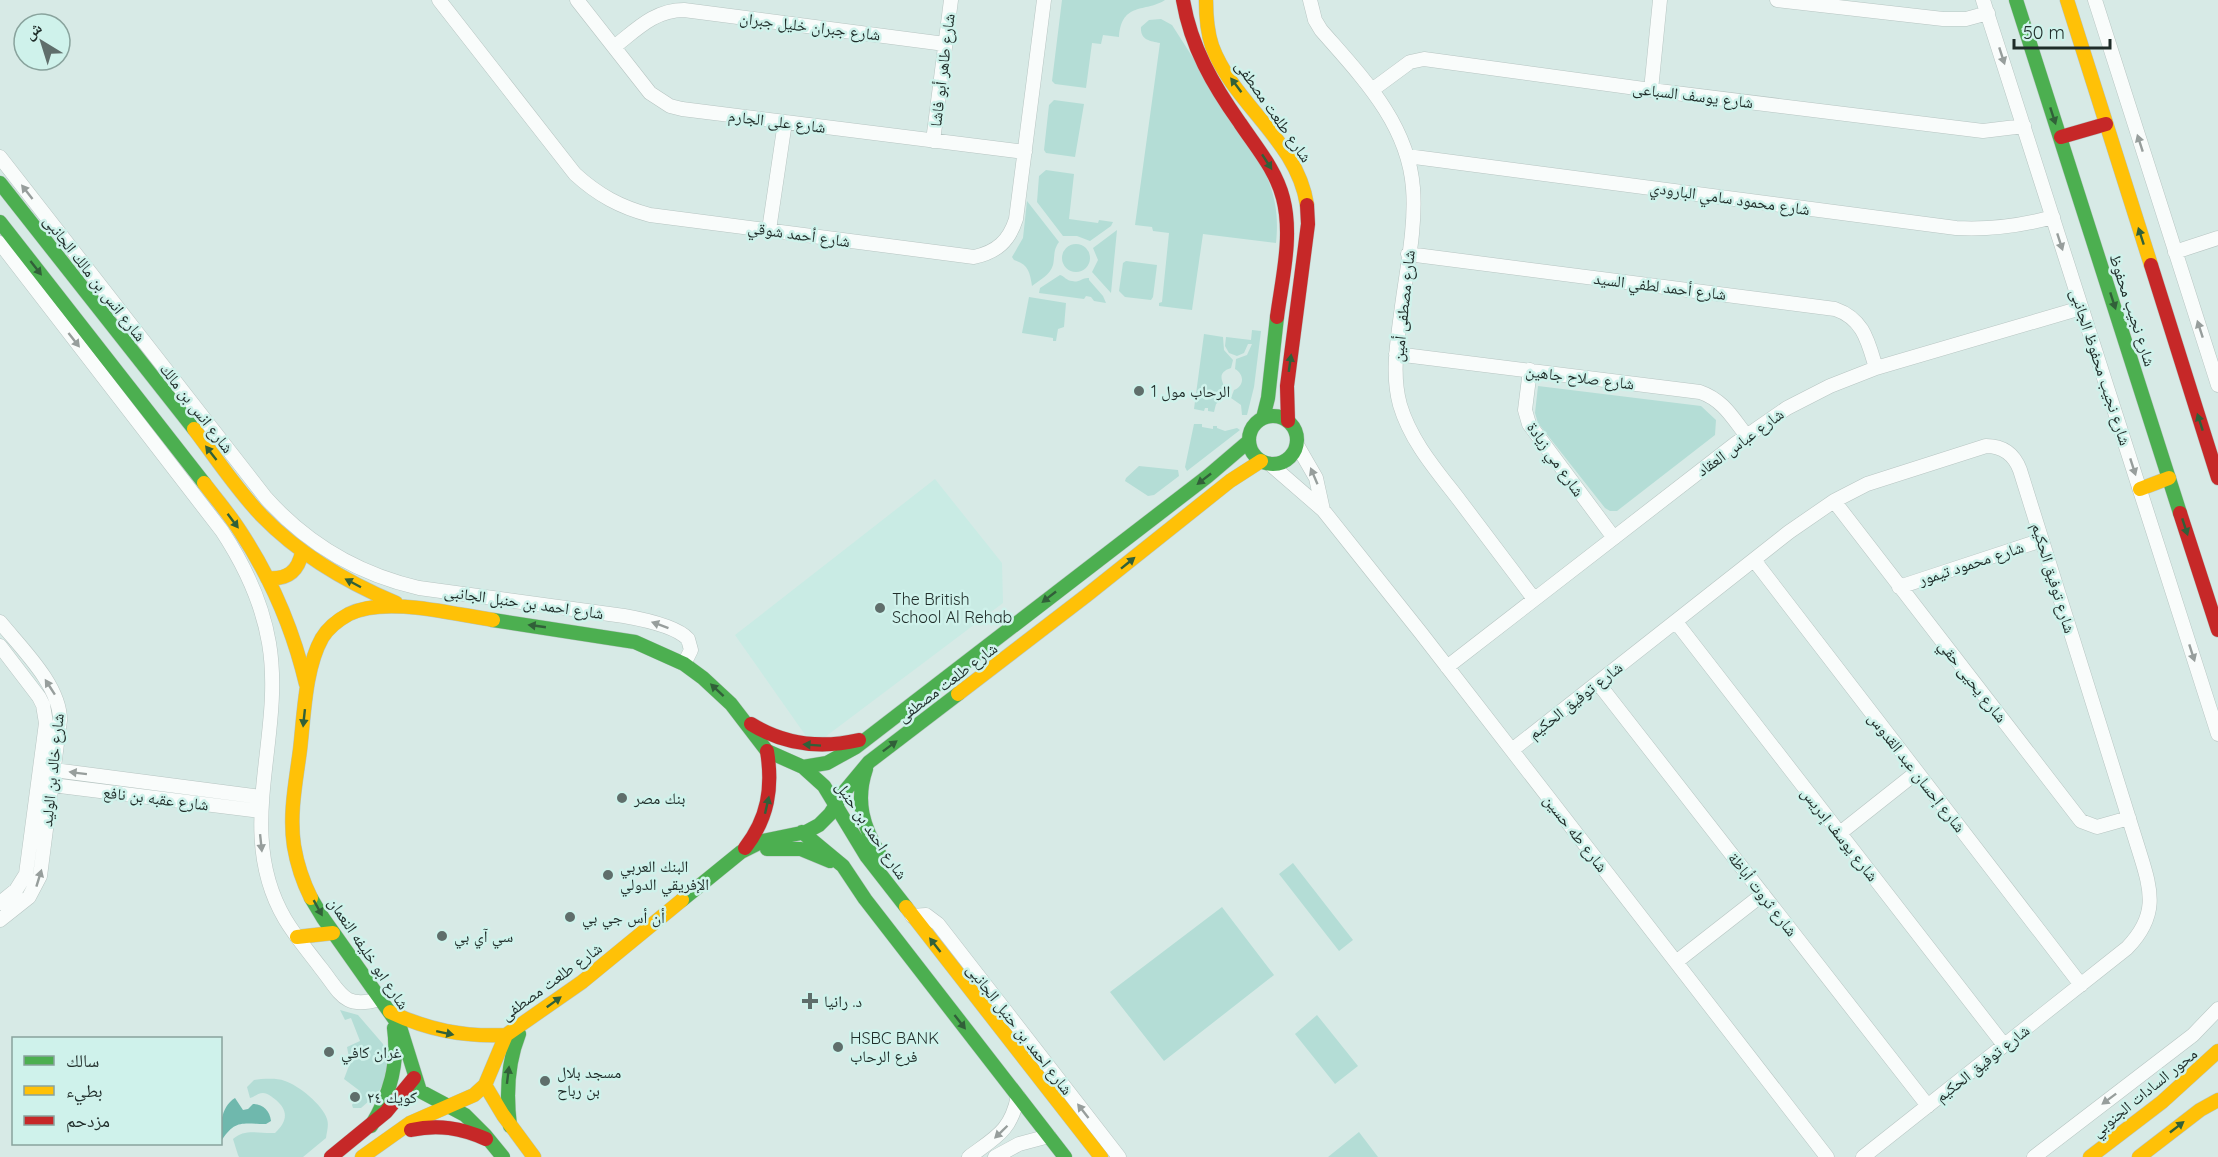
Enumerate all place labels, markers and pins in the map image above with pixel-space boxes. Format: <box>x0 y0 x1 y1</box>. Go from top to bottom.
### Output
place label: الرحاب مول 1 <box>1151 381 1230 402</box>
marker: الرحاب مول 1 <box>1132 384 1146 398</box>
place label: The British School Al Rehab <box>892 589 1012 627</box>
marker: The British School Al Rehab <box>873 601 887 615</box>
place label: بنك مصر <box>633 788 685 808</box>
marker: بنك مصر <box>615 791 629 805</box>
place label: البنك العربي الإفريقي الدولي <box>620 856 709 897</box>
marker: البنك العربي الإفريقي الدولي <box>601 868 615 882</box>
place label: أن أس جي بي <box>582 907 665 930</box>
marker: أن أس جي بي <box>563 910 577 924</box>
place label: سي آي بي <box>454 926 513 949</box>
marker: سي آي بي <box>435 929 449 943</box>
place label: د. رانيا <box>824 991 862 1011</box>
marker: د. رانيا <box>801 992 819 1010</box>
place label: HSBC BANK فرع الرحاب <box>850 1028 939 1067</box>
marker: HSBC BANK فرع الرحاب <box>831 1040 845 1054</box>
place label: غران كافي <box>341 1042 402 1065</box>
marker: غران كافي <box>322 1045 336 1059</box>
place label: مسجد بلال بن رباح <box>557 1062 621 1101</box>
marker: مسجد بلال بن رباح <box>538 1074 552 1088</box>
place label: كويك ٢٤ <box>367 1087 417 1107</box>
marker: كويك ٢٤ <box>348 1090 362 1104</box>

